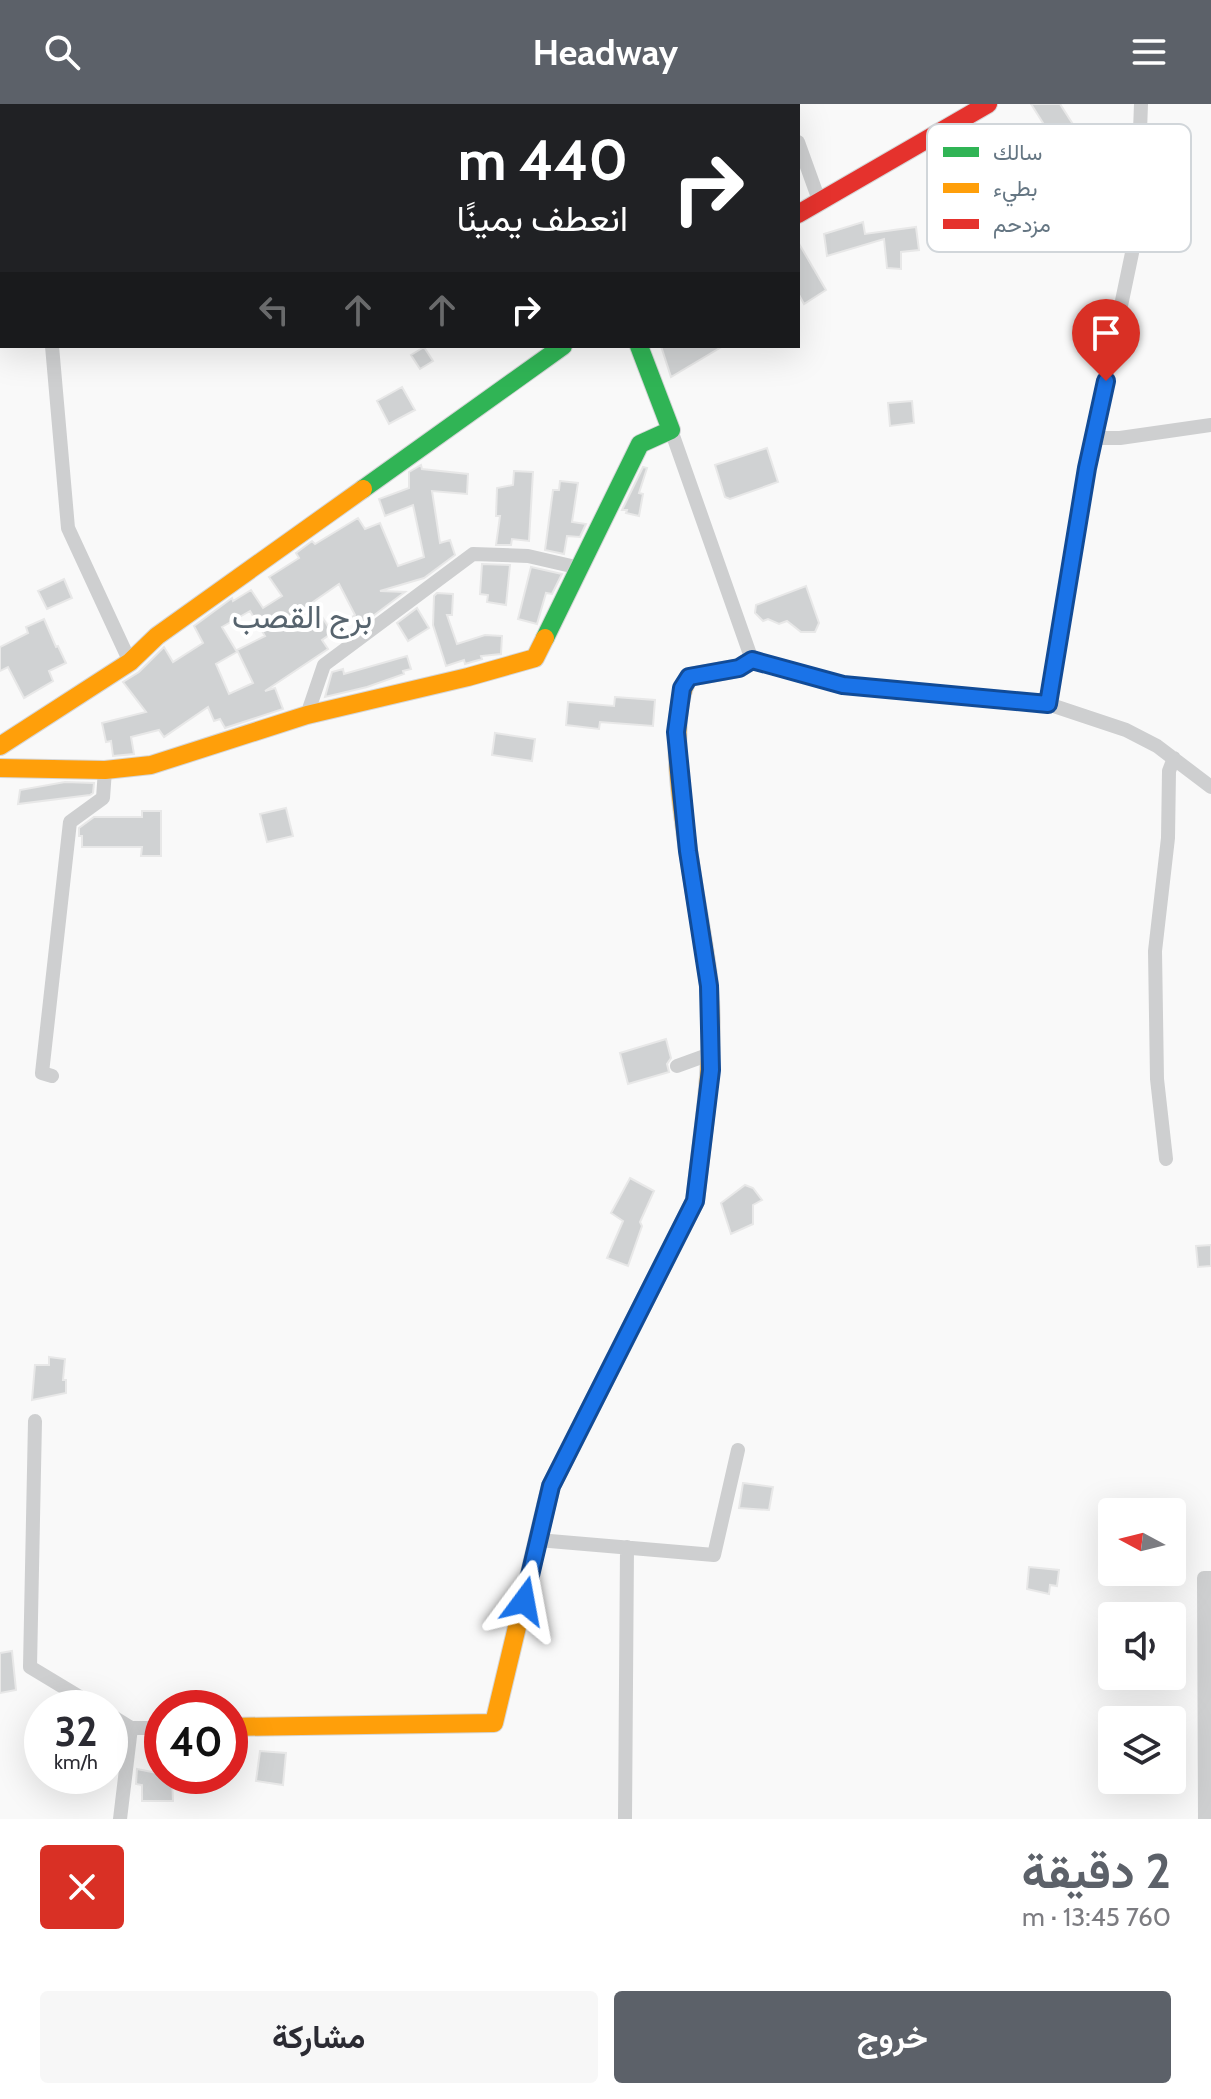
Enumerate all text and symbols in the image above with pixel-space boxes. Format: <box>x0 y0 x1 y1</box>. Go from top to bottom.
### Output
icon: search <box>40 30 84 74</box>
text: Headway <box>533 30 678 74</box>
icon: menu <box>1127 30 1171 74</box>
legend <box>927 124 1191 252</box>
text: 440 m <box>458 126 628 194</box>
icon: right <box>656 136 760 240</box>
text: سالك <box>993 139 1042 166</box>
text: بطيء <box>993 175 1038 207</box>
text: انعطف يمينًا <box>456 196 628 240</box>
text: مزدحم <box>993 211 1051 239</box>
icon: left <box>252 288 296 332</box>
icon: ahead <box>336 288 380 332</box>
icon: ahead <box>420 288 464 332</box>
icon: right <box>504 288 548 332</box>
pin <box>1072 299 1140 381</box>
icon: arrive <box>1084 311 1128 355</box>
district label: برج القصب <box>232 597 372 639</box>
north arrow <box>1098 1498 1186 1586</box>
map controls <box>1098 1498 1186 1794</box>
position arrow <box>482 1559 566 1643</box>
button: sound <box>1098 1602 1186 1690</box>
speed limit sign: 40 <box>144 1690 248 1794</box>
button: layers <box>1098 1706 1186 1794</box>
text: 32 <box>55 1707 97 1756</box>
text: km/h <box>54 1750 98 1774</box>
text: 2 دقيقة <box>1022 1842 1171 1900</box>
button: close <box>40 1845 124 1929</box>
text: 760 m · 13:45 <box>1022 1901 1171 1933</box>
button: مشاركة <box>40 1991 598 2083</box>
button: خروج <box>614 1991 1171 2083</box>

